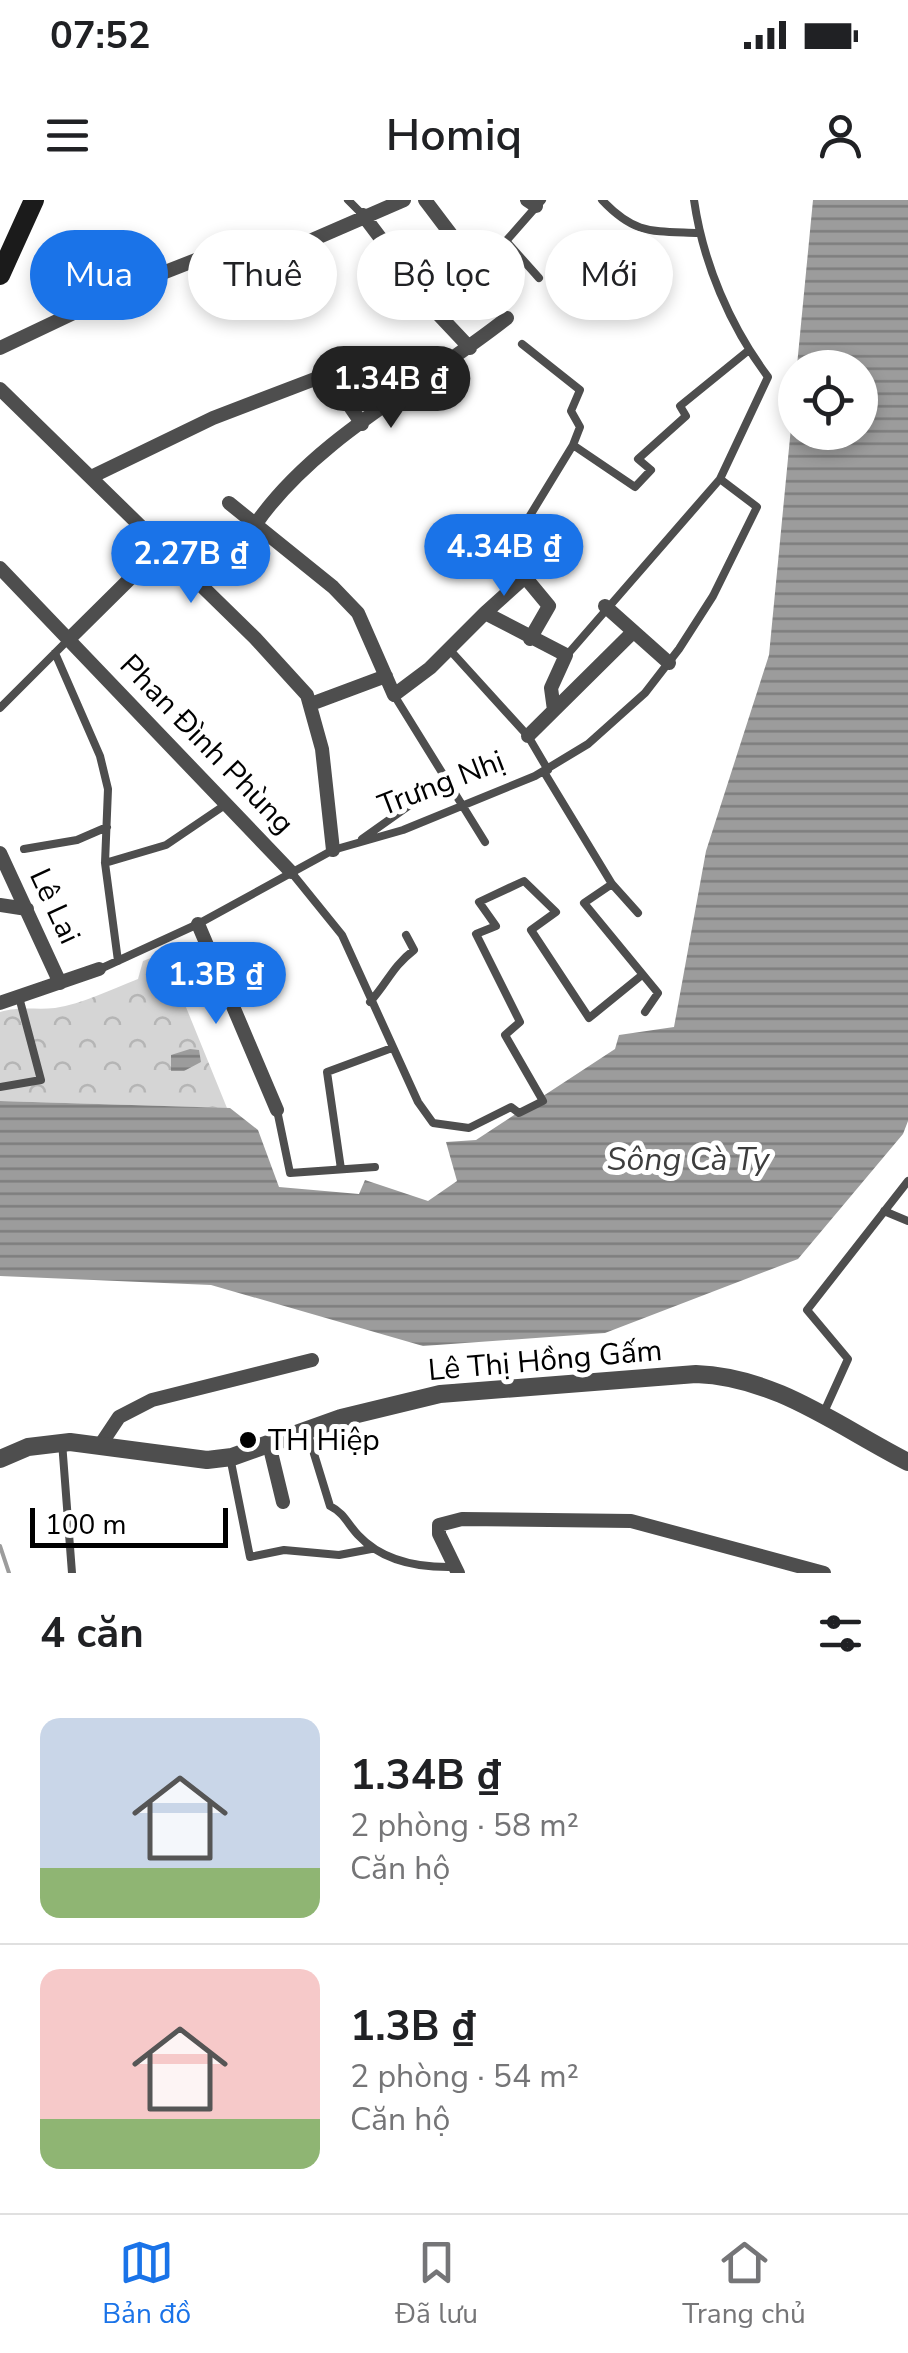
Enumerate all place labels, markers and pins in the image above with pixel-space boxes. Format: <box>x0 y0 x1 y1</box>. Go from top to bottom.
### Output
pin: 1.34B ₫ <box>299 346 483 431</box>
pin: 4.34B ₫ <box>412 514 596 599</box>
pin: 2.27B ₫ <box>99 521 283 606</box>
pin: 1.3B ₫ <box>135 942 297 1027</box>
place label: TH Hiệp <box>268 1420 380 1461</box>
marker: TH Hiệp <box>237 1429 259 1451</box>

